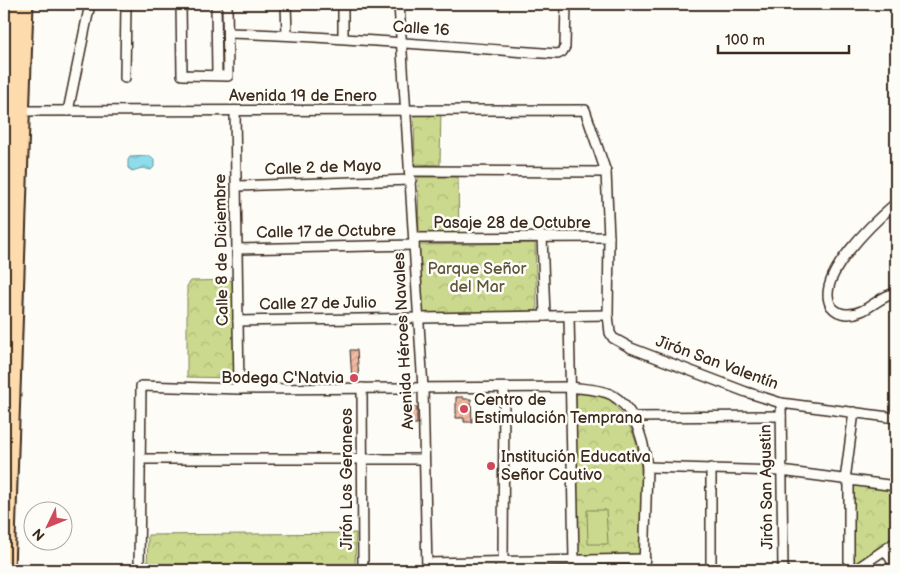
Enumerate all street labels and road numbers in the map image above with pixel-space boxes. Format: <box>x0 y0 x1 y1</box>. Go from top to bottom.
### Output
street label: Calle 16 <box>392 18 450 40</box>
street label: Avenida 19 de Enero <box>229 87 377 106</box>
street label: Calle 2 de Mayo <box>264 156 382 180</box>
street label: Calle 8 de Diciembre <box>211 173 233 326</box>
street label: Pasaje 28 de Octubre <box>433 214 591 233</box>
street label: Calle 17 de Octubre <box>256 221 397 243</box>
street label: Avenida Héroes Navales <box>390 252 418 430</box>
street label: Calle 27 de Julio <box>259 293 377 315</box>
street label: Jirón San Valentín <box>653 332 781 394</box>
street label: Jirón Los Geraneos <box>338 408 357 550</box>
street label: Jirón San Agustin <box>756 424 778 550</box>

